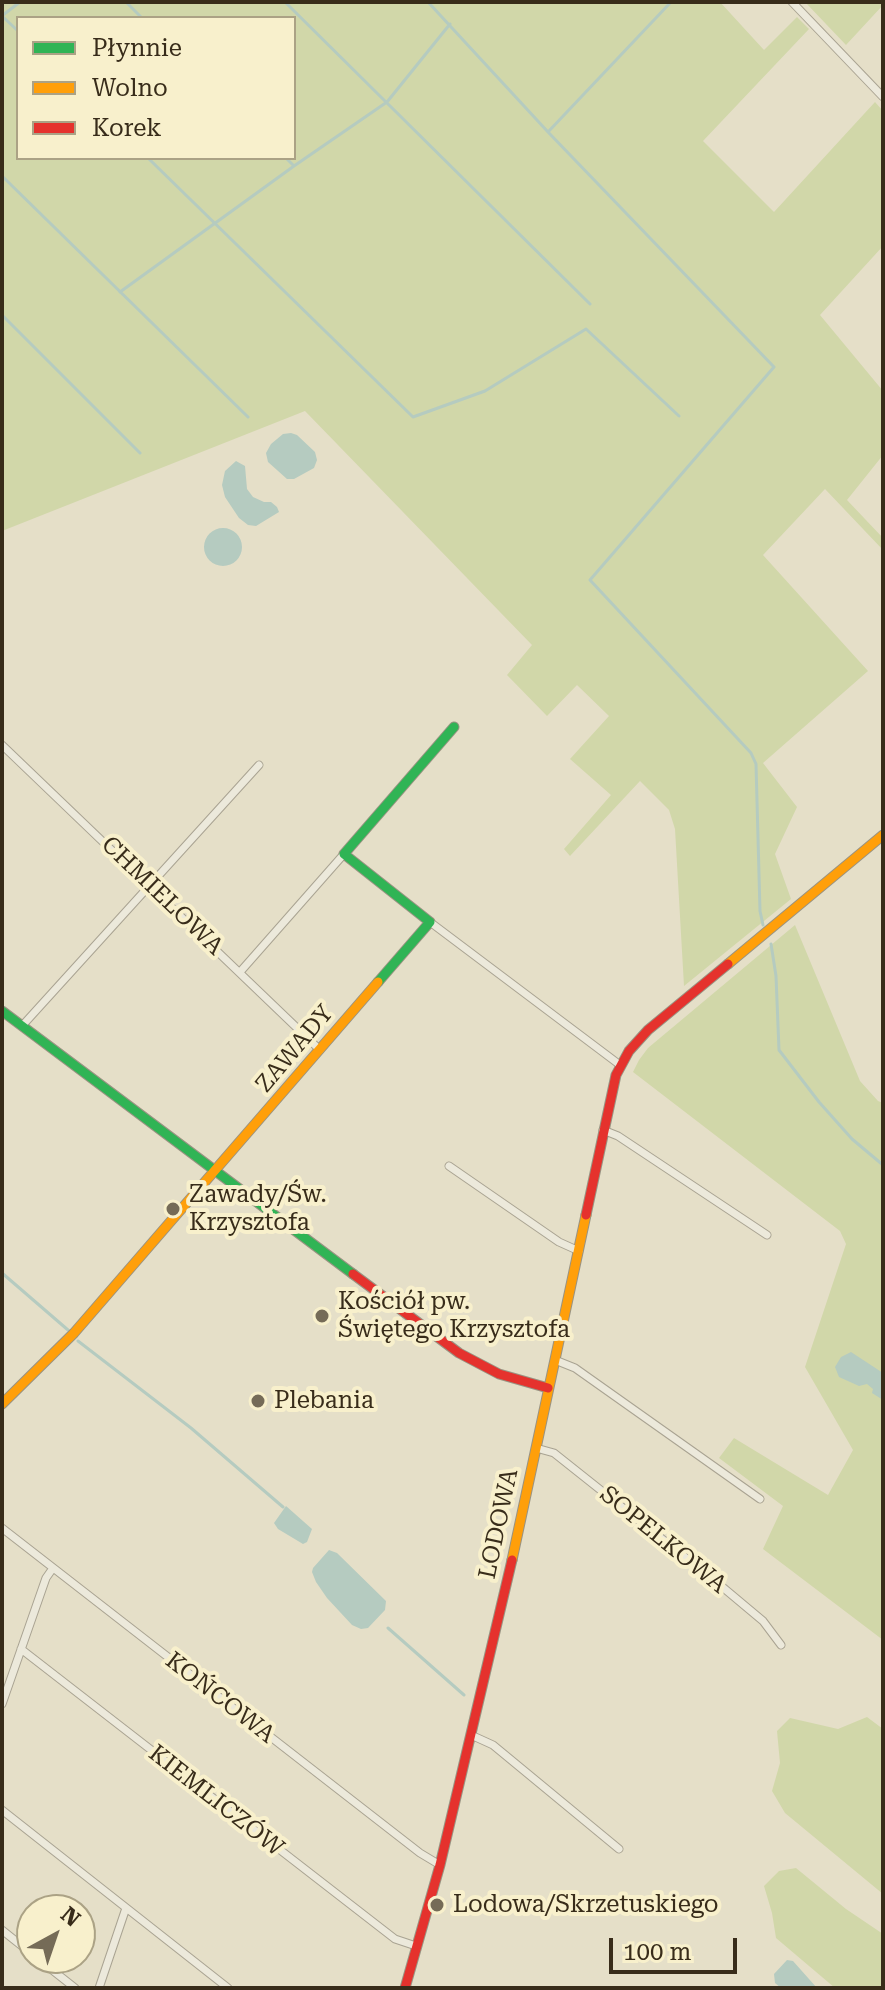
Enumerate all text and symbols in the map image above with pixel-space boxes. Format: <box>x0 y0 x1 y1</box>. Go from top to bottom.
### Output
legend <box>16 16 296 160</box>
text: Płynnie <box>92 34 182 62</box>
text: Wolno <box>92 74 168 102</box>
text: Korek <box>92 114 162 142</box>
street label: CHMIELOWA <box>95 831 229 961</box>
street label: ZAWADY <box>250 999 340 1099</box>
place label: Zawady/Św. Krzysztofa <box>189 1181 327 1237</box>
marker: Zawady/Św. Krzysztofa <box>164 1200 182 1218</box>
place label: Kościół pw. Świętego Krzysztofa <box>338 1288 570 1344</box>
marker: Kościół pw. Świętego Krzysztofa <box>313 1307 331 1325</box>
place label: Plebania <box>274 1387 374 1415</box>
marker: Plebania <box>249 1392 267 1410</box>
street label: LODOWA <box>473 1466 525 1582</box>
street label: SOPELKOWA <box>594 1480 732 1600</box>
street label: KOŃCOWA <box>160 1646 280 1750</box>
street label: KIEMLICZÓW <box>143 1739 289 1863</box>
place label: Lodowa/Skrzetuskiego <box>453 1891 719 1919</box>
north arrow <box>16 1894 96 1974</box>
marker: Lodowa/Skrzetuskiego <box>428 1896 446 1914</box>
text: N <box>56 1902 85 1932</box>
scale bar <box>613 1922 741 1972</box>
text: 100 m <box>623 1938 691 1966</box>

